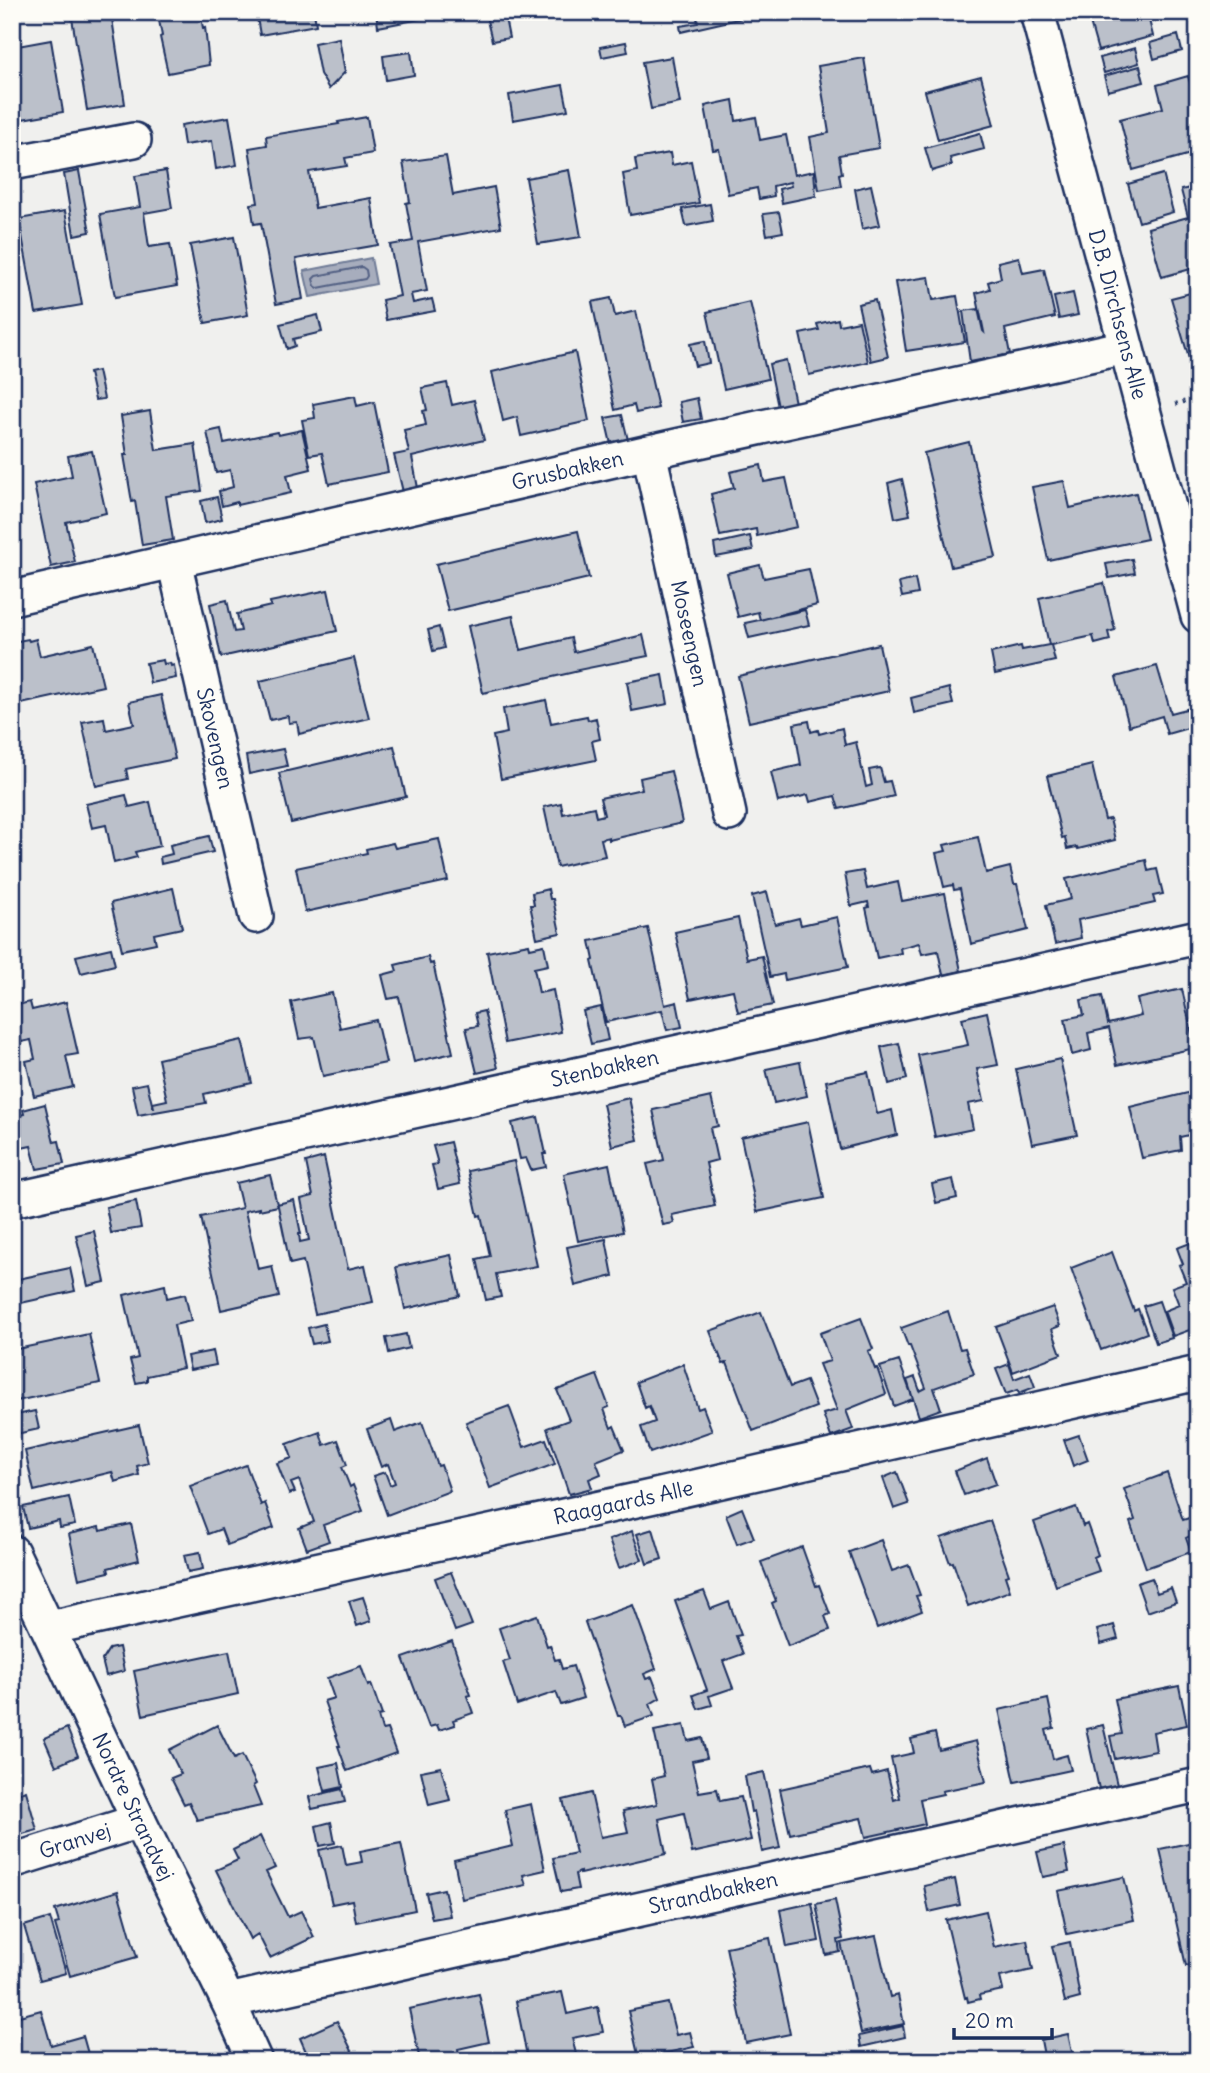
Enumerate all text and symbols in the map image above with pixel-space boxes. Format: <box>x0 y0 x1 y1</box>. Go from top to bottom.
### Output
street label: D.B. Dirchsens Alle <box>1083 226 1154 402</box>
street label: Grusbakken <box>509 444 626 496</box>
street label: Moseengen <box>665 578 714 689</box>
street label: Skovengen <box>191 685 240 791</box>
street label: Stenbakken <box>548 1043 661 1093</box>
street label: Raagaards Alle <box>551 1474 696 1531</box>
street label: Nordre Strandvej <box>86 1728 180 1885</box>
street label: Granvej <box>36 1817 114 1865</box>
street label: Strandbakken <box>646 1865 780 1920</box>
scale bar <box>954 1996 1052 2040</box>
text: 20 m <box>965 2007 1014 2034</box>

